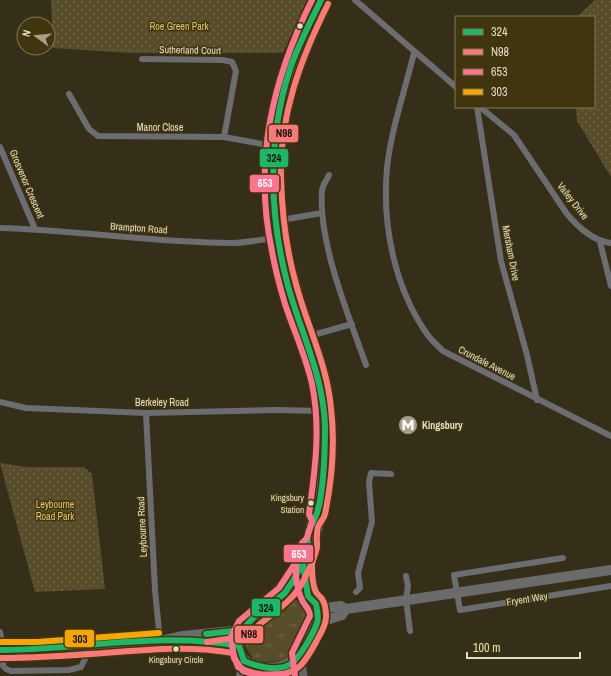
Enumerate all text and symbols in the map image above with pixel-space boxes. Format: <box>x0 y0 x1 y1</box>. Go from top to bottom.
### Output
north arrow <box>16 16 56 56</box>
legend <box>455 16 595 108</box>
park label: Roe Green Park <box>149 20 210 33</box>
unlabelled marker <box>295 21 305 31</box>
text: 324 <box>491 24 508 40</box>
text: N <box>19 28 34 38</box>
street label: Sutherland Court <box>159 43 222 57</box>
text: N98 <box>491 44 509 60</box>
text: 653 <box>491 64 507 80</box>
text: 303 <box>491 84 507 100</box>
street label: Manor Close <box>137 121 184 134</box>
line badge: N98 <box>268 124 299 143</box>
text: N98 <box>276 126 292 140</box>
street label: Grosvenor Crescent <box>7 148 48 221</box>
line badge: 324 <box>259 148 289 168</box>
text: 324 <box>266 151 282 165</box>
line badge: 653 <box>249 174 280 193</box>
text: 653 <box>257 176 273 190</box>
street label: Valley Drive <box>554 180 592 223</box>
street label: Brampton Road <box>110 220 168 236</box>
street label: Mersham Drive <box>499 224 523 282</box>
street label: Crundale Avenue <box>456 343 518 383</box>
street label: Berkeley Road <box>135 396 189 409</box>
metro station icon: Kingsbury <box>397 414 419 436</box>
place label: Kingsbury <box>422 419 463 432</box>
place label: Kingsbury Station <box>271 492 304 516</box>
street label: Leybourne Road <box>134 496 150 558</box>
park label: Leybourne Road Park <box>36 498 75 523</box>
marker: Kingsbury Station <box>306 498 316 508</box>
line badge: 653 <box>283 544 314 563</box>
text: 653 <box>291 547 307 561</box>
street label: Fryent Way <box>505 589 549 609</box>
line badge: 324 <box>251 598 281 617</box>
text: 324 <box>258 601 274 615</box>
line badge: N98 <box>234 625 264 644</box>
text: N98 <box>241 627 257 641</box>
line badge: 303 <box>64 629 95 648</box>
text: 303 <box>72 632 88 646</box>
scale bar <box>467 634 580 660</box>
text: 100 m <box>473 640 500 656</box>
marker: Kingsbury Circle <box>171 644 181 654</box>
place label: Kingsbury Circle <box>149 654 203 666</box>

